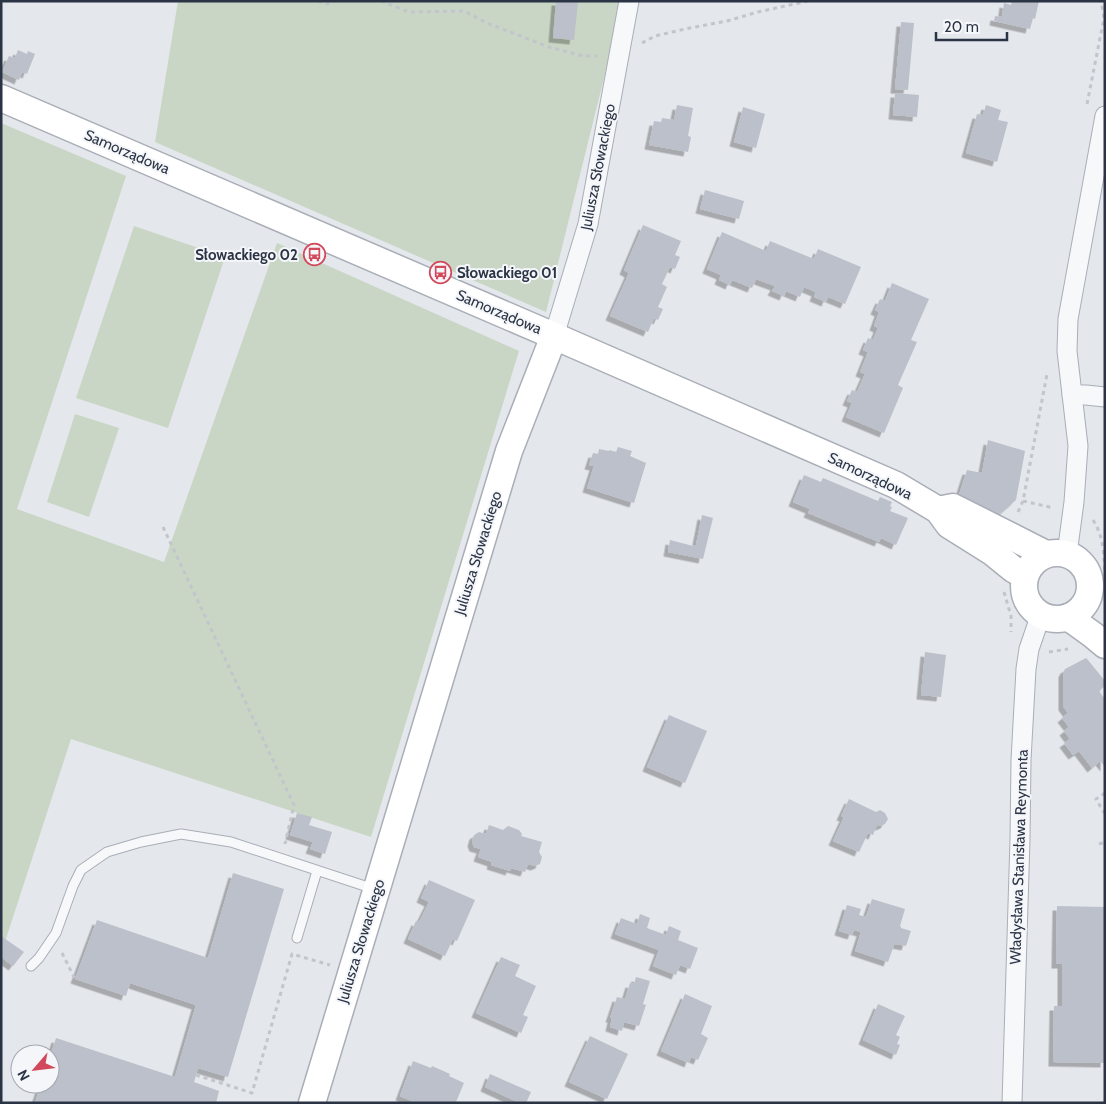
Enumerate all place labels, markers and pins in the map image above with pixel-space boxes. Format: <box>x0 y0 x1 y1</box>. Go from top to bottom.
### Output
bus stop icon: Słowackiego 02 <box>302 243 326 267</box>
place label: Słowackiego 02 <box>195 246 298 264</box>
bus stop icon: Słowackiego 01 <box>429 261 453 285</box>
place label: Słowackiego 01 <box>457 264 557 282</box>

